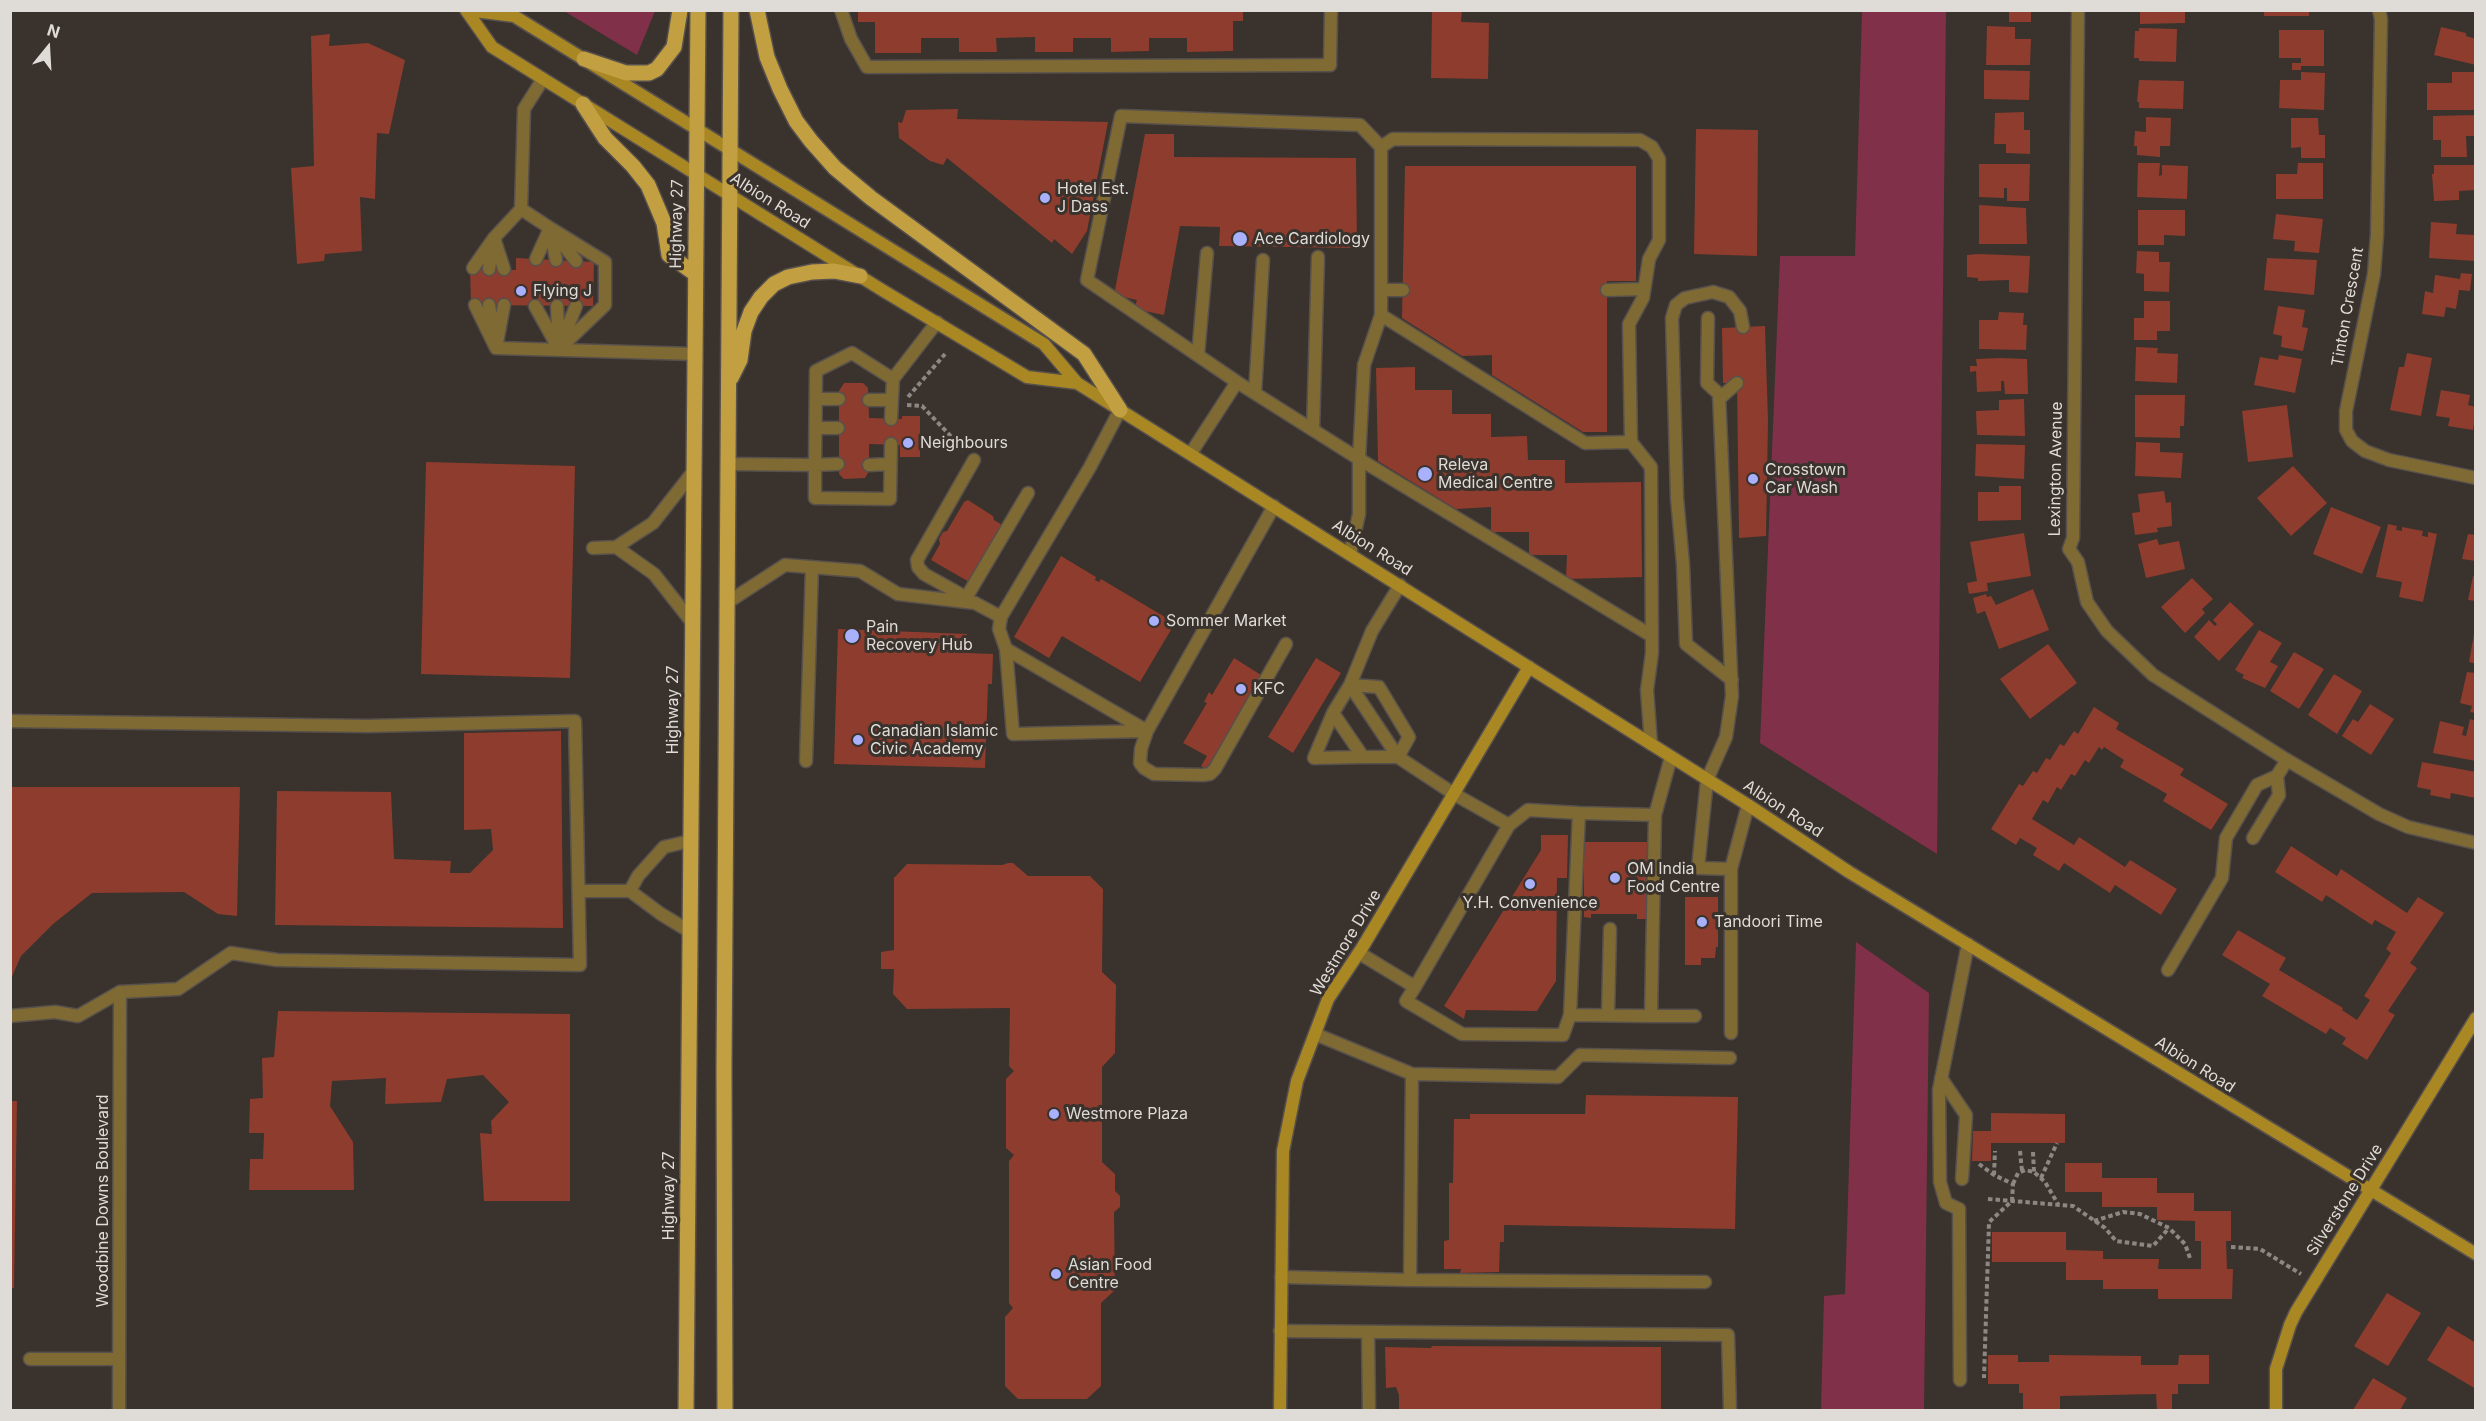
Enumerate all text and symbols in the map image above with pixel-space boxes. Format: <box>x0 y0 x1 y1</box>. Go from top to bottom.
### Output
north arrow <box>18 18 78 78</box>
text: N <box>45 19 62 42</box>
street label: Albion Road <box>726 169 814 233</box>
street label: Highway 27 <box>667 179 687 269</box>
place label: Hotel Est. J Dass <box>1057 179 1129 217</box>
marker: Hotel Est. J Dass <box>1038 191 1052 205</box>
place label: Ace Cardiology <box>1254 229 1370 249</box>
marker: Ace Cardiology <box>1231 230 1249 248</box>
street label: Tinton Crescent <box>2328 246 2368 368</box>
place label: Flying J <box>533 281 592 301</box>
marker: Flying J <box>514 284 528 298</box>
street label: Lexington Avenue <box>2045 401 2067 537</box>
place label: Neighbours <box>920 433 1008 453</box>
marker: Neighbours <box>901 436 915 450</box>
place label: Releva Medical Centre <box>1438 455 1553 493</box>
place label: Crosstown Car Wash <box>1765 460 1846 498</box>
marker: Releva Medical Centre <box>1416 465 1434 483</box>
marker: Crosstown Car Wash <box>1746 472 1760 486</box>
street label: Albion Road <box>1328 516 1416 580</box>
place label: Sommer Market <box>1166 611 1286 631</box>
marker: Sommer Market <box>1147 614 1161 628</box>
place label: Pain Recovery Hub <box>866 617 973 655</box>
marker: Pain Recovery Hub <box>843 627 861 645</box>
street label: Highway 27 <box>663 665 683 755</box>
place label: KFC <box>1253 679 1285 699</box>
marker: KFC <box>1234 682 1248 696</box>
place label: Canadian Islamic Civic Academy <box>870 721 998 759</box>
marker: Canadian Islamic Civic Academy <box>851 733 865 747</box>
street label: Albion Road <box>1740 776 1826 842</box>
place label: OM India Food Centre <box>1627 859 1720 897</box>
marker: OM India Food Centre <box>1608 871 1622 885</box>
marker: Y.H. Convenience <box>1523 877 1537 891</box>
street label: Westmore Drive <box>1307 886 1385 1000</box>
place label: Y.H. Convenience <box>1462 893 1598 913</box>
place label: Tandoori Time <box>1714 912 1823 932</box>
marker: Tandoori Time <box>1695 915 1709 929</box>
street label: Albion Road <box>2151 1033 2239 1097</box>
street label: Woodbine Downs Boulevard <box>93 1094 113 1308</box>
place label: Westmore Plaza <box>1066 1104 1188 1124</box>
marker: Westmore Plaza <box>1047 1107 1061 1121</box>
street label: Silverstone Drive <box>2303 1141 2387 1259</box>
street label: Highway 27 <box>659 1151 679 1241</box>
place label: Asian Food Centre <box>1068 1255 1152 1293</box>
marker: Asian Food Centre <box>1049 1267 1063 1281</box>

